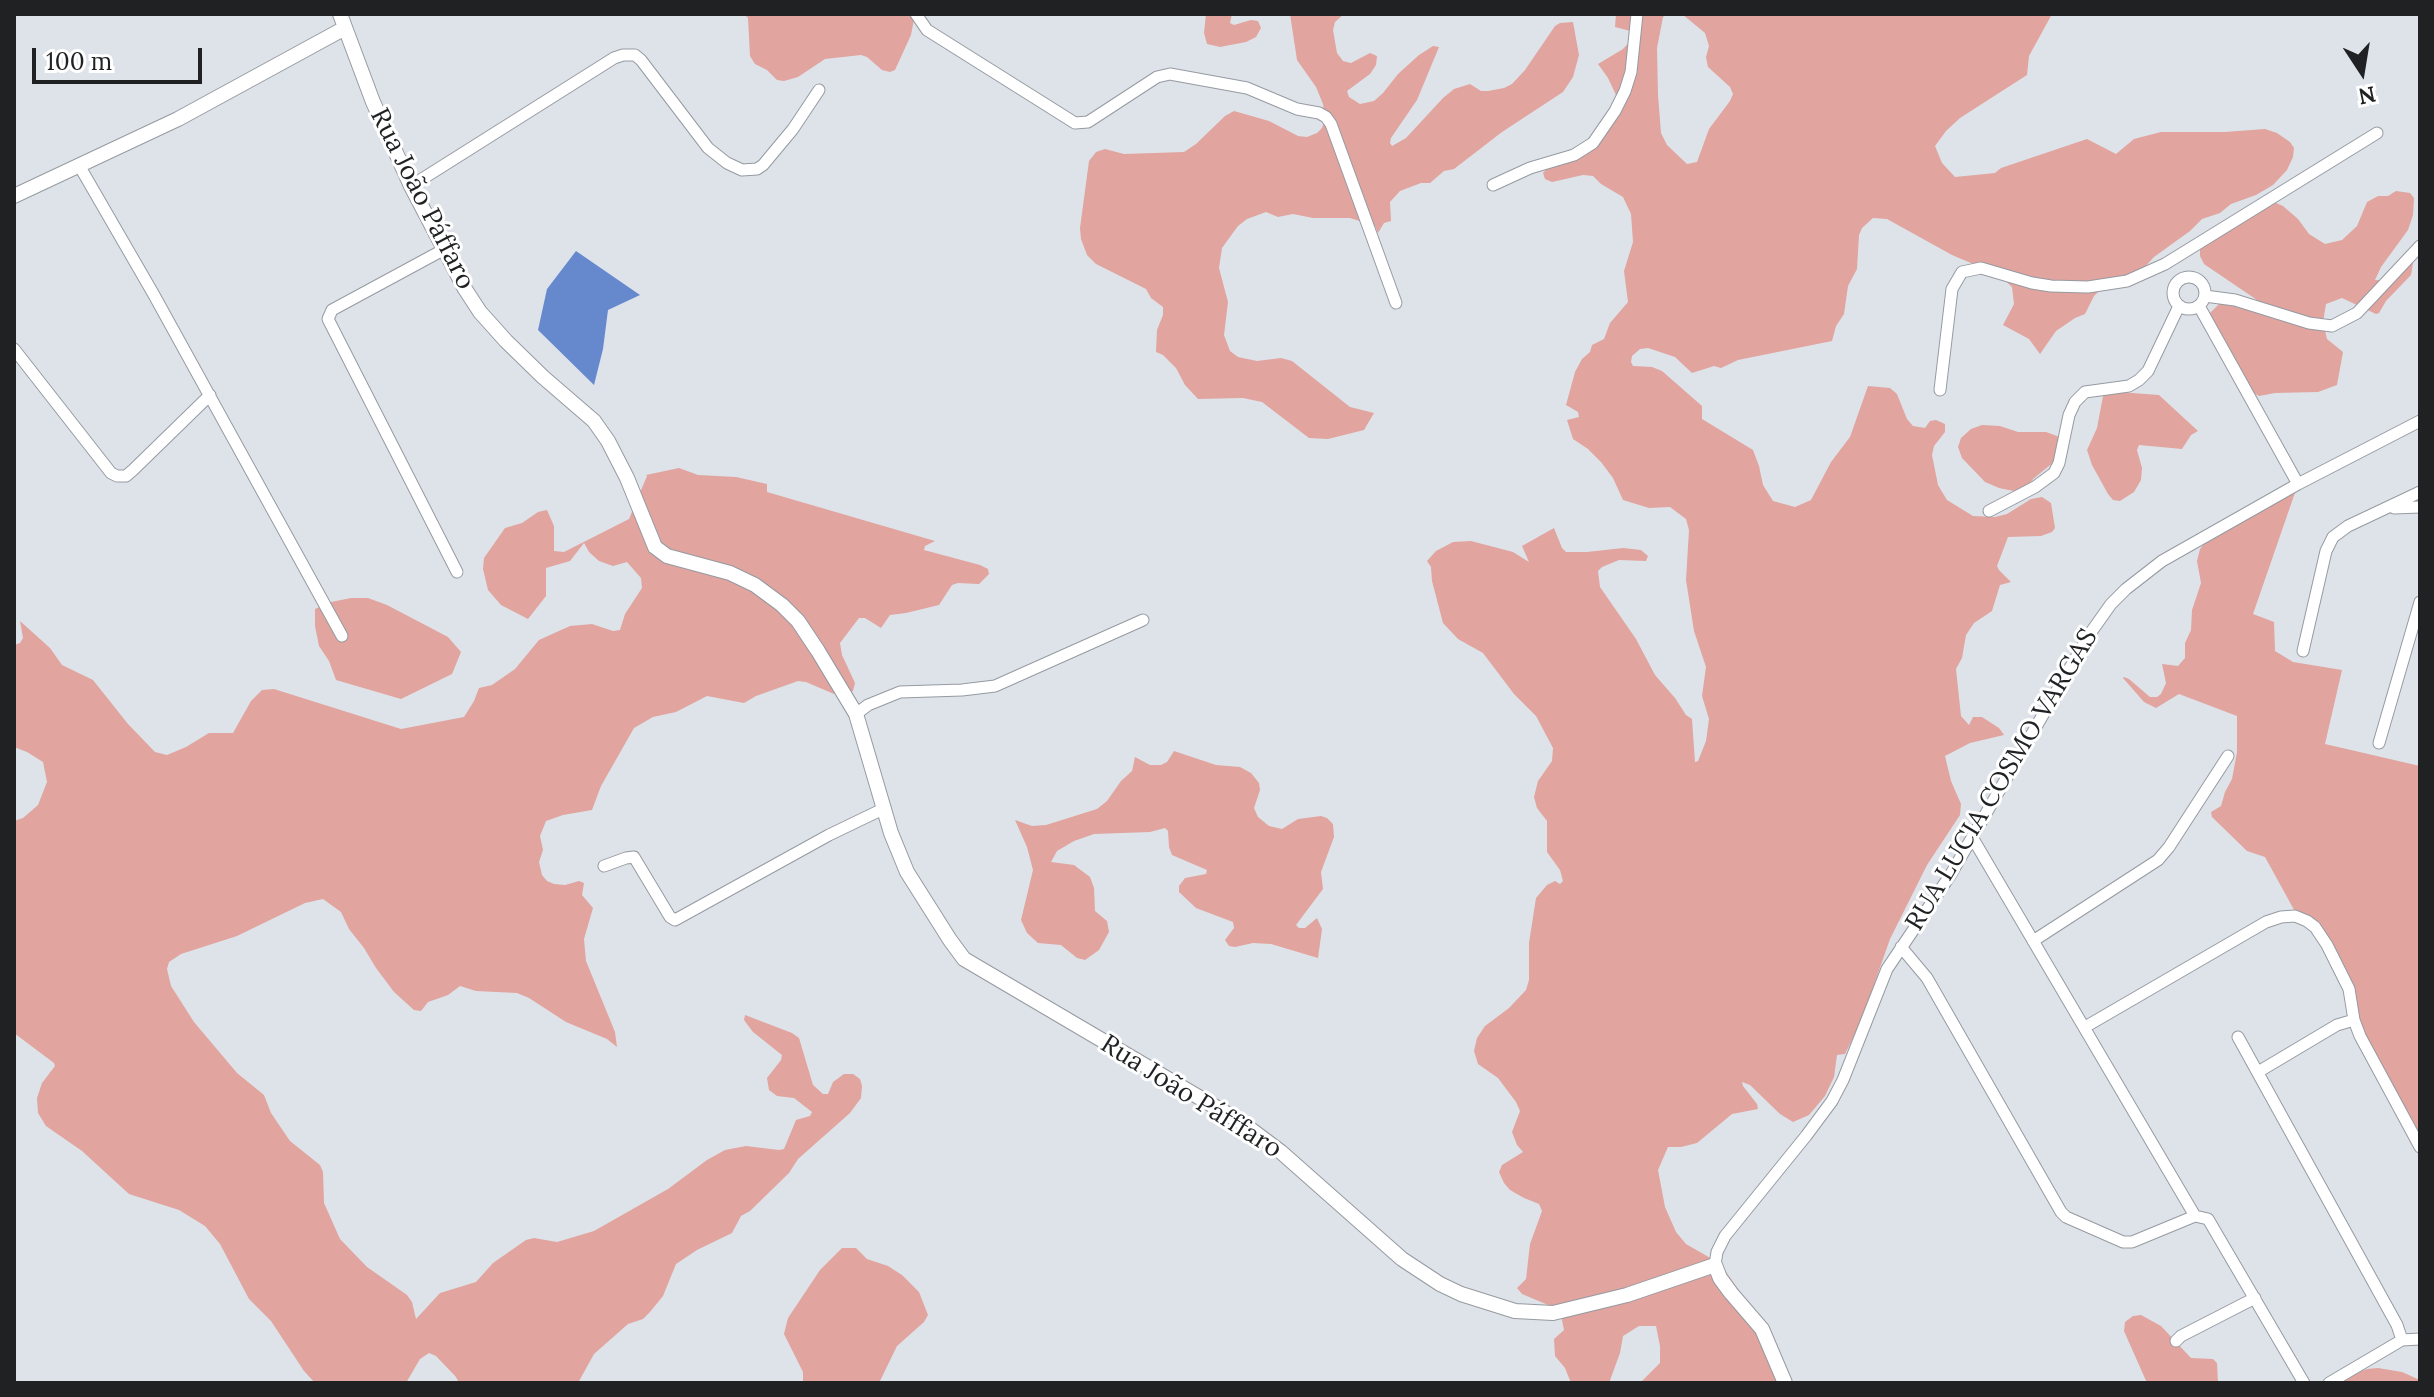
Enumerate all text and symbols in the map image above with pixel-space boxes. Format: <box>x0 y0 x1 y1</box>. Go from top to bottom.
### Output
scale bar <box>36 32 206 82</box>
north arrow <box>2322 32 2402 112</box>
text: 100 m <box>46 46 112 77</box>
text: N <box>2356 80 2378 111</box>
street label: Rua João Páffaro <box>363 103 481 295</box>
street label: RUA LUCIA COSMO VARGAS <box>1899 624 2105 936</box>
street label: Rua João Páfffaro <box>1095 1029 1287 1165</box>

